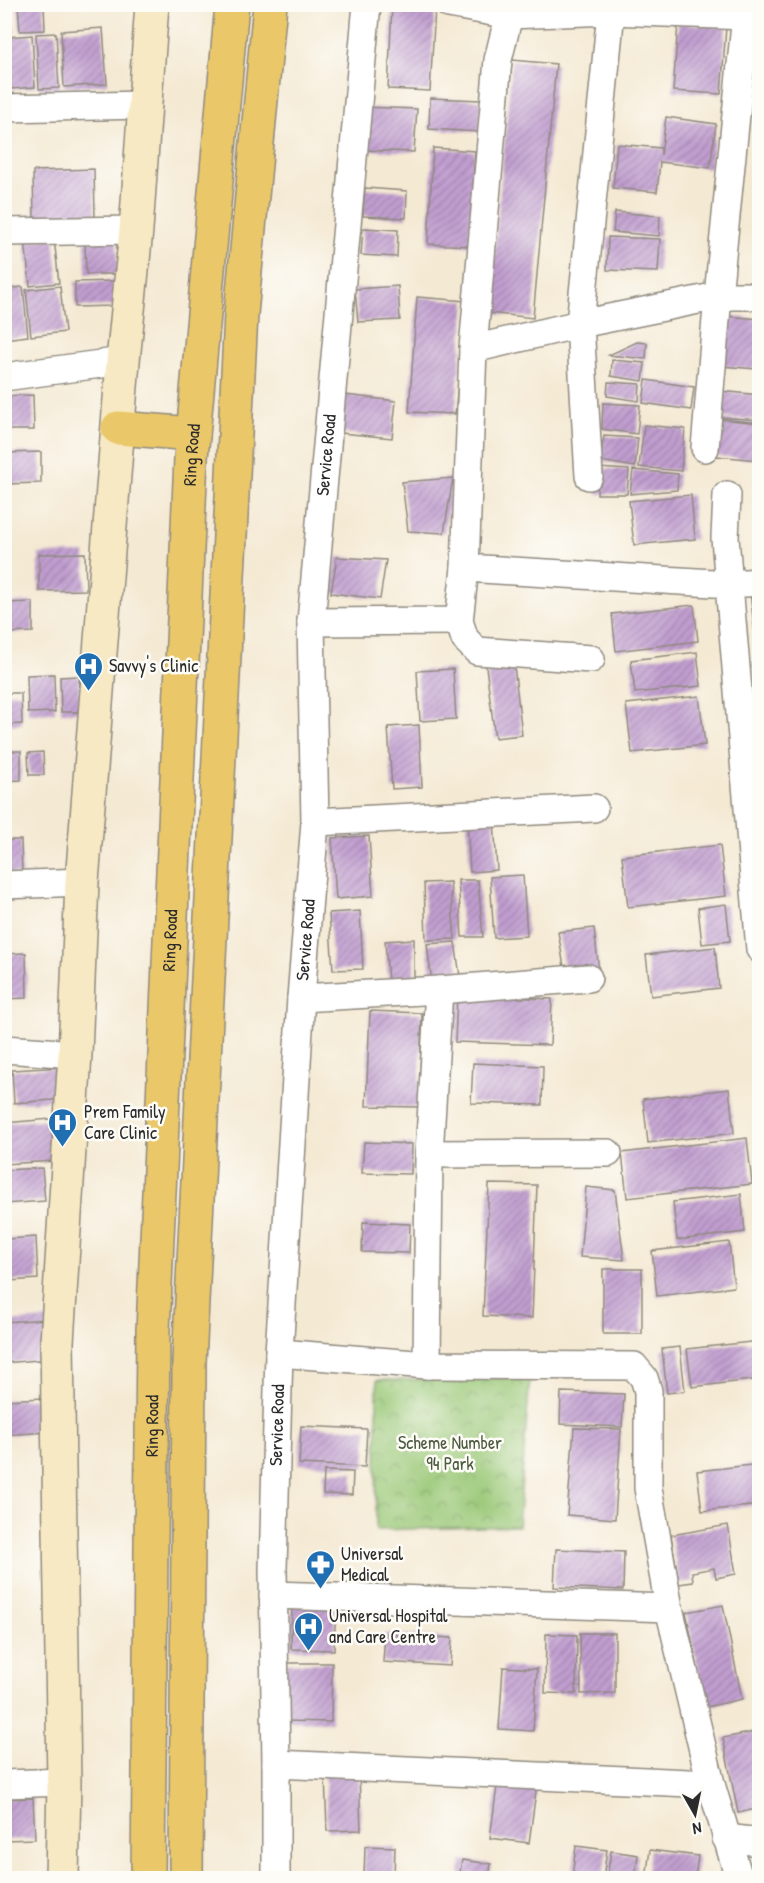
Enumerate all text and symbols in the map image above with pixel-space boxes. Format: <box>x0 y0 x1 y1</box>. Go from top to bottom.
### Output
street label: Service Road <box>310 413 342 497</box>
street label: Ring Road <box>177 423 206 486</box>
hospital icon: Savvy's Clinic <box>72 650 104 692</box>
place label: Savvy's Clinic <box>109 653 198 678</box>
street label: Service Road <box>289 898 321 982</box>
street label: Ring Road <box>156 909 183 972</box>
place label: Prem Family Care Clinic <box>84 1099 166 1145</box>
hospital icon: Prem Family Care Clinic <box>47 1106 79 1148</box>
street label: Service Road <box>263 1384 290 1466</box>
street label: Ring Road <box>139 1395 164 1457</box>
park label: Scheme Number 94 Park <box>398 1430 502 1476</box>
place label: Universal Medical <box>341 1541 403 1587</box>
pharmacy icon: Universal Medical <box>304 1548 336 1590</box>
place label: Universal Hospital and Care Centre <box>329 1603 448 1649</box>
hospital icon: Universal Hospital and Care Centre <box>292 1610 324 1652</box>
north arrow <box>665 1784 725 1844</box>
text: N <box>691 1817 703 1840</box>

